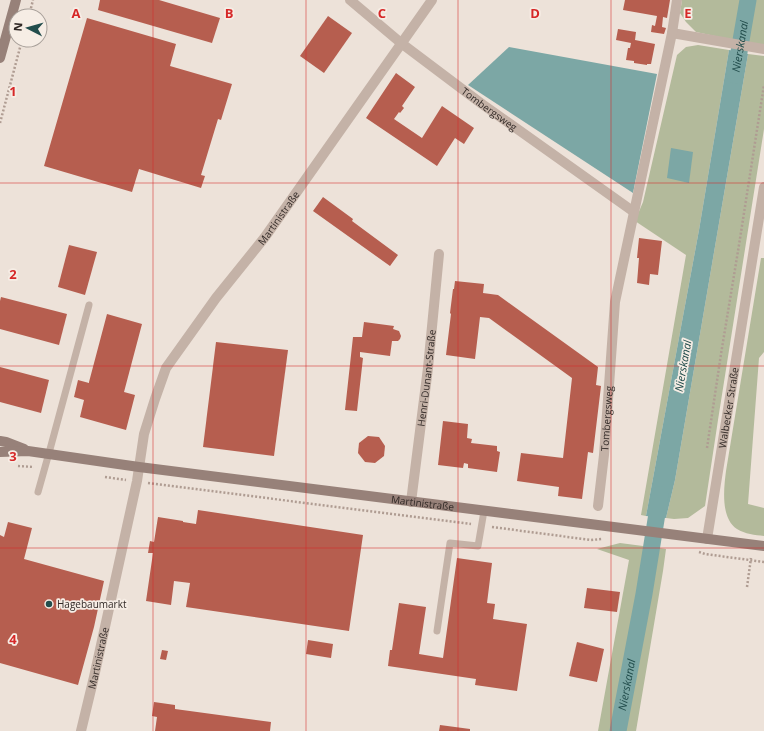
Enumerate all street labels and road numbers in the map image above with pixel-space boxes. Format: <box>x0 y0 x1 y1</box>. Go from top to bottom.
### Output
street label: Tombergsweg <box>459 84 521 134</box>
street label: Martinistraße <box>254 188 303 248</box>
street label: Henri-Dunant-Straße <box>414 328 439 427</box>
street label: Walbecker Straße <box>715 366 742 449</box>
street label: Tombergsweg <box>597 385 616 452</box>
street label: Martinistraße <box>390 492 455 514</box>
street label: Martinistraße <box>84 625 112 690</box>

